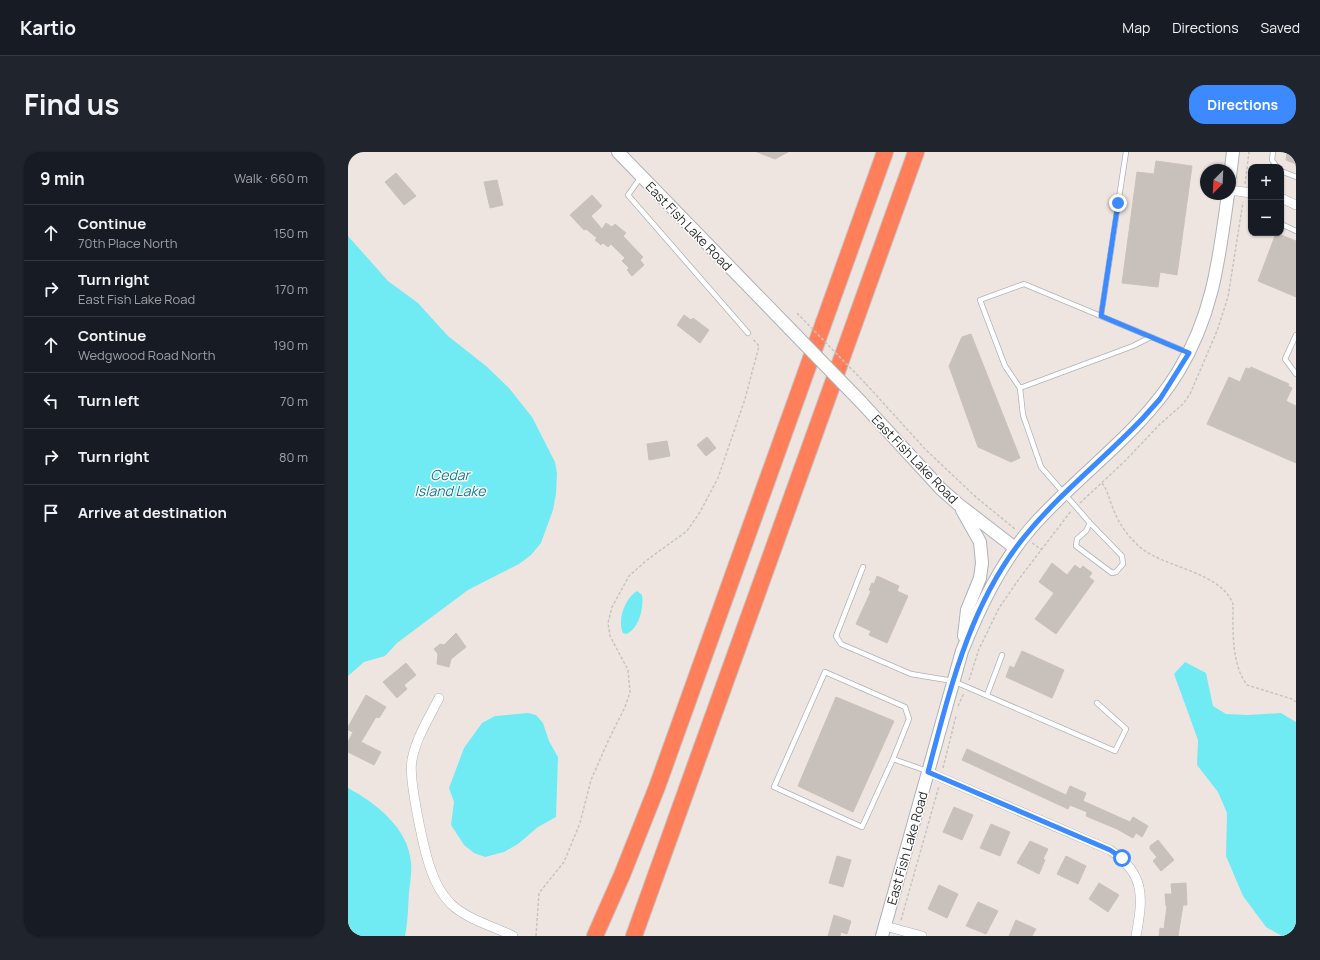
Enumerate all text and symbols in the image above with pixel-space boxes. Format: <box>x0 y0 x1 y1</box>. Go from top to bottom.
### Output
text: Kartio <box>20 15 76 41</box>
text: Map <box>1122 18 1150 37</box>
text: Directions <box>1172 18 1239 37</box>
text: Saved <box>1261 18 1300 37</box>
text: Find us <box>24 85 119 123</box>
button: Directions <box>1189 85 1296 124</box>
north arrow <box>1200 164 1236 200</box>
map controls <box>1248 164 1284 236</box>
button: + <box>1248 164 1284 200</box>
text: 9 min <box>40 167 85 190</box>
text: Walk · 660 m <box>234 169 308 187</box>
street label: East Fish Lake Road <box>642 178 736 274</box>
route end <box>1109 194 1127 212</box>
button: − <box>1248 200 1284 236</box>
text: Continue <box>78 213 146 234</box>
icon: ahead <box>40 222 62 244</box>
text: 150 m <box>274 224 308 242</box>
text: 70th Place North <box>78 234 178 252</box>
text: Turn right <box>78 269 149 290</box>
icon: right <box>40 278 62 300</box>
text: 170 m <box>275 280 308 298</box>
text: East Fish Lake Road <box>78 290 195 308</box>
text: Continue <box>78 325 146 346</box>
icon: ahead <box>40 334 62 356</box>
text: 190 m <box>273 336 308 354</box>
text: Wedgwood Road North <box>78 346 215 364</box>
icon: left <box>40 390 62 412</box>
text: Turn left <box>78 390 140 411</box>
text: 70 m <box>280 392 308 410</box>
street label: East Fish Lake Road <box>868 411 962 507</box>
icon: right <box>40 446 62 468</box>
text: Turn right <box>78 446 149 467</box>
text: 80 m <box>279 448 308 466</box>
water label: Cedar Island Lake <box>415 465 486 500</box>
icon: arrive <box>40 502 62 524</box>
text: Arrive at destination <box>78 502 227 523</box>
street label: East Fish Lake Road <box>882 789 932 907</box>
route start <box>1113 849 1131 867</box>

